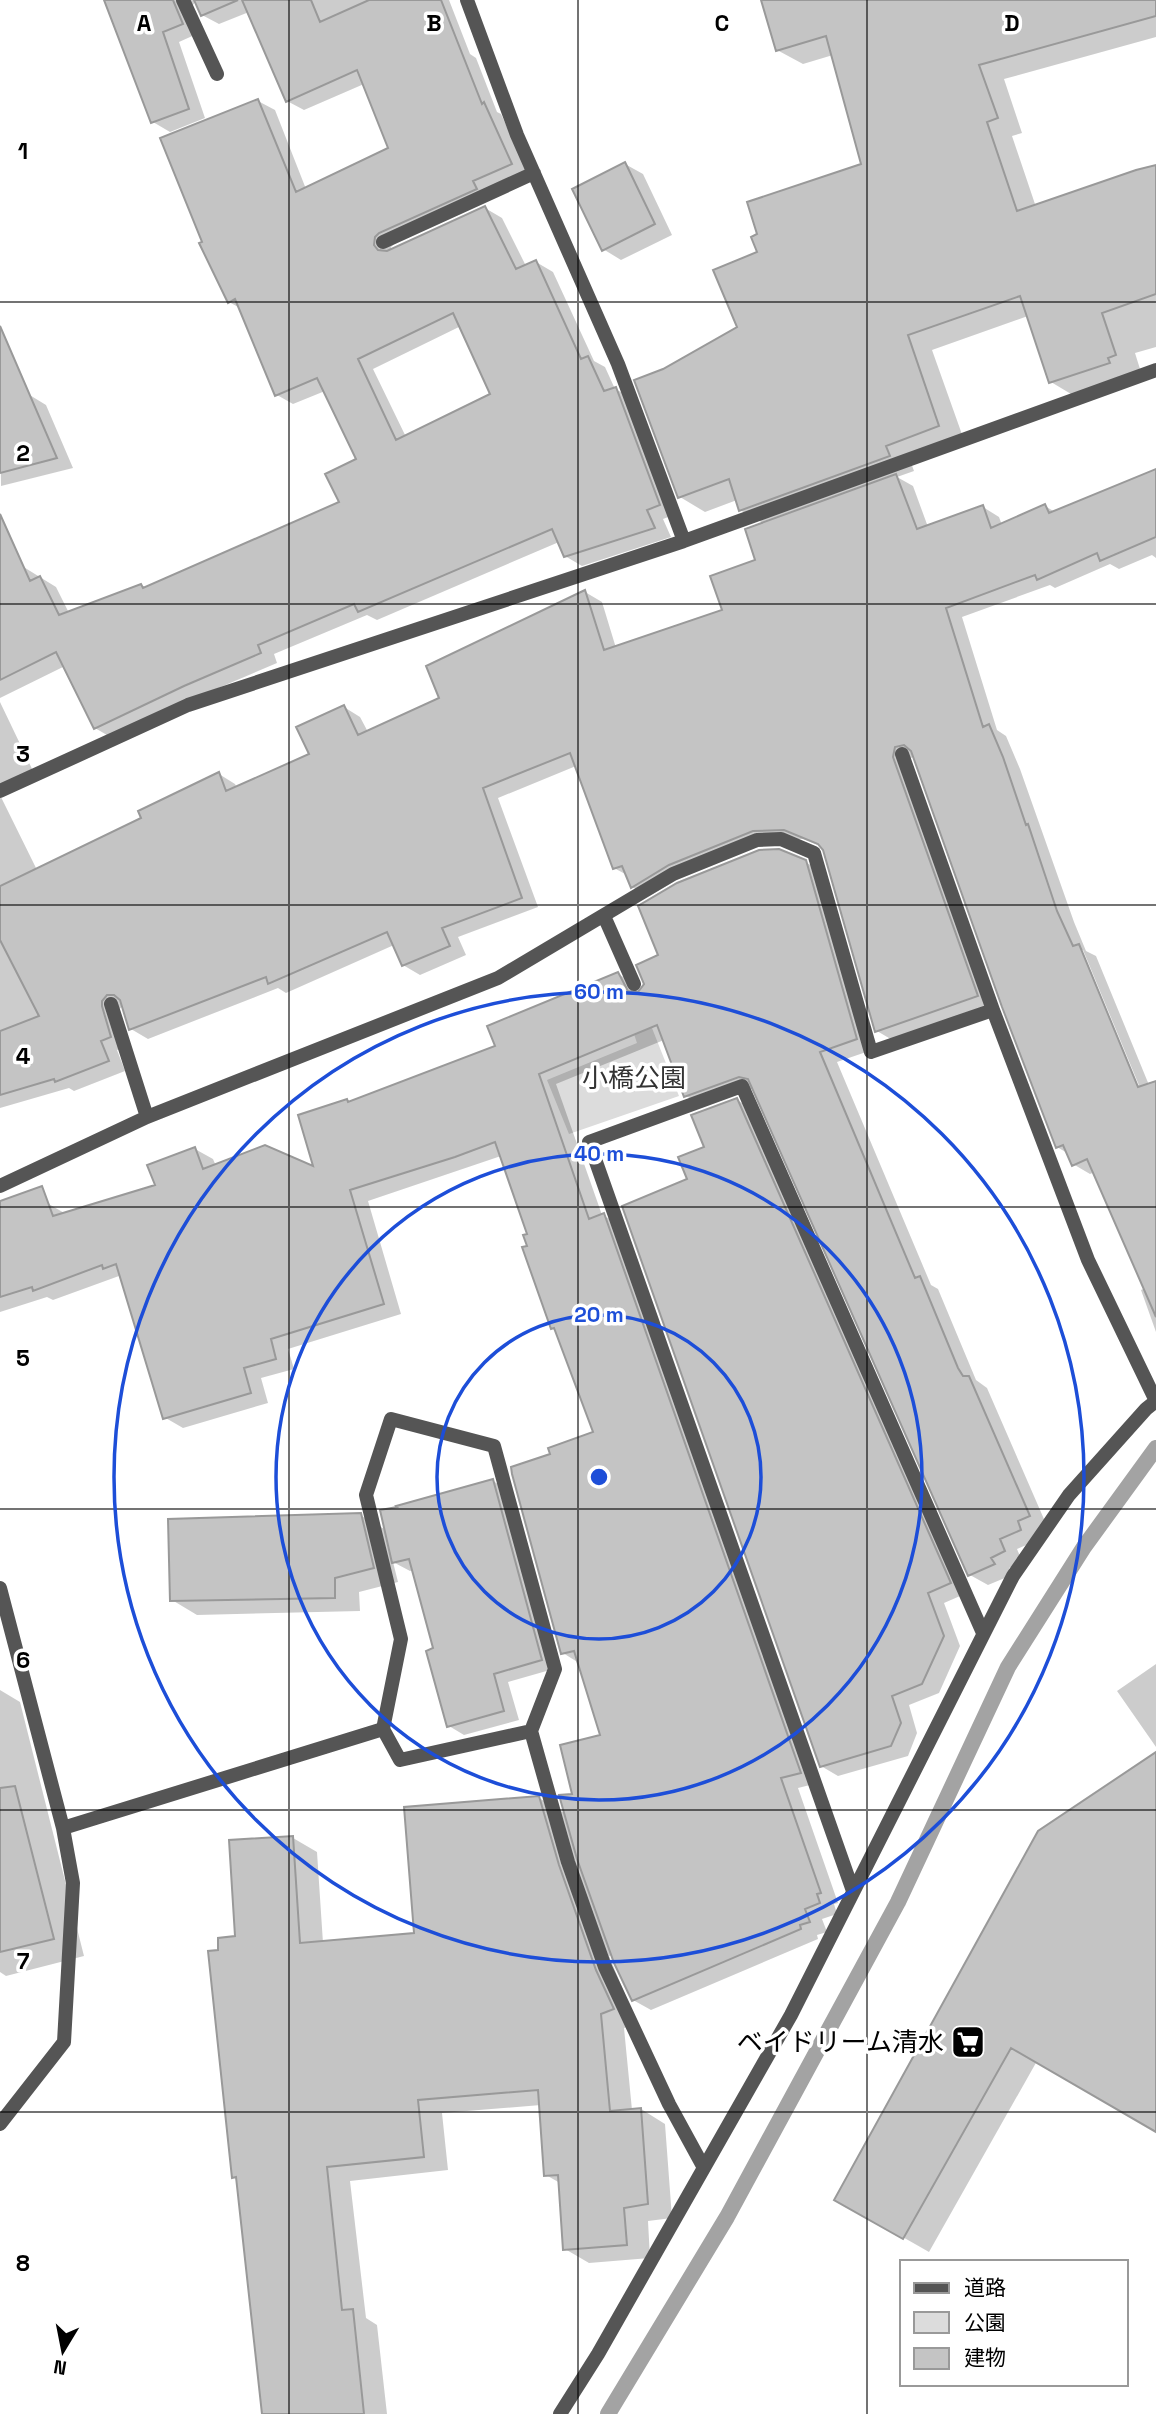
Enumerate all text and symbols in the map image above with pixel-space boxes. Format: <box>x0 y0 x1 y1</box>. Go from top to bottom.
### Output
text: A <box>137 8 152 38</box>
text: B <box>426 8 442 38</box>
text: C <box>715 8 729 38</box>
text: D <box>1004 8 1020 38</box>
text: 1 <box>18 136 28 166</box>
text: 2 <box>16 438 30 468</box>
text: 3 <box>16 739 30 769</box>
text: 60 m <box>574 978 624 1005</box>
text: 4 <box>16 1041 31 1071</box>
park label: 小橋公園 <box>582 1061 686 1095</box>
text: 40 m <box>574 1140 624 1167</box>
text: 20 m <box>574 1301 624 1328</box>
text: 5 <box>16 1343 30 1373</box>
centre of rings <box>587 1465 611 1489</box>
text: 6 <box>16 1645 30 1675</box>
text: 7 <box>17 1946 30 1976</box>
supermarket icon: ベイドリーム清水 <box>949 2023 987 2061</box>
place label: ベイドリーム清水 <box>737 2025 944 2059</box>
text: 8 <box>16 2248 30 2278</box>
legend <box>900 2260 1128 2386</box>
text: 道路 <box>964 2274 1006 2301</box>
text: 公園 <box>964 2309 1006 2336</box>
north arrow <box>28 2316 98 2386</box>
text: 建物 <box>964 2344 1006 2371</box>
text: N <box>52 2354 69 2381</box>

